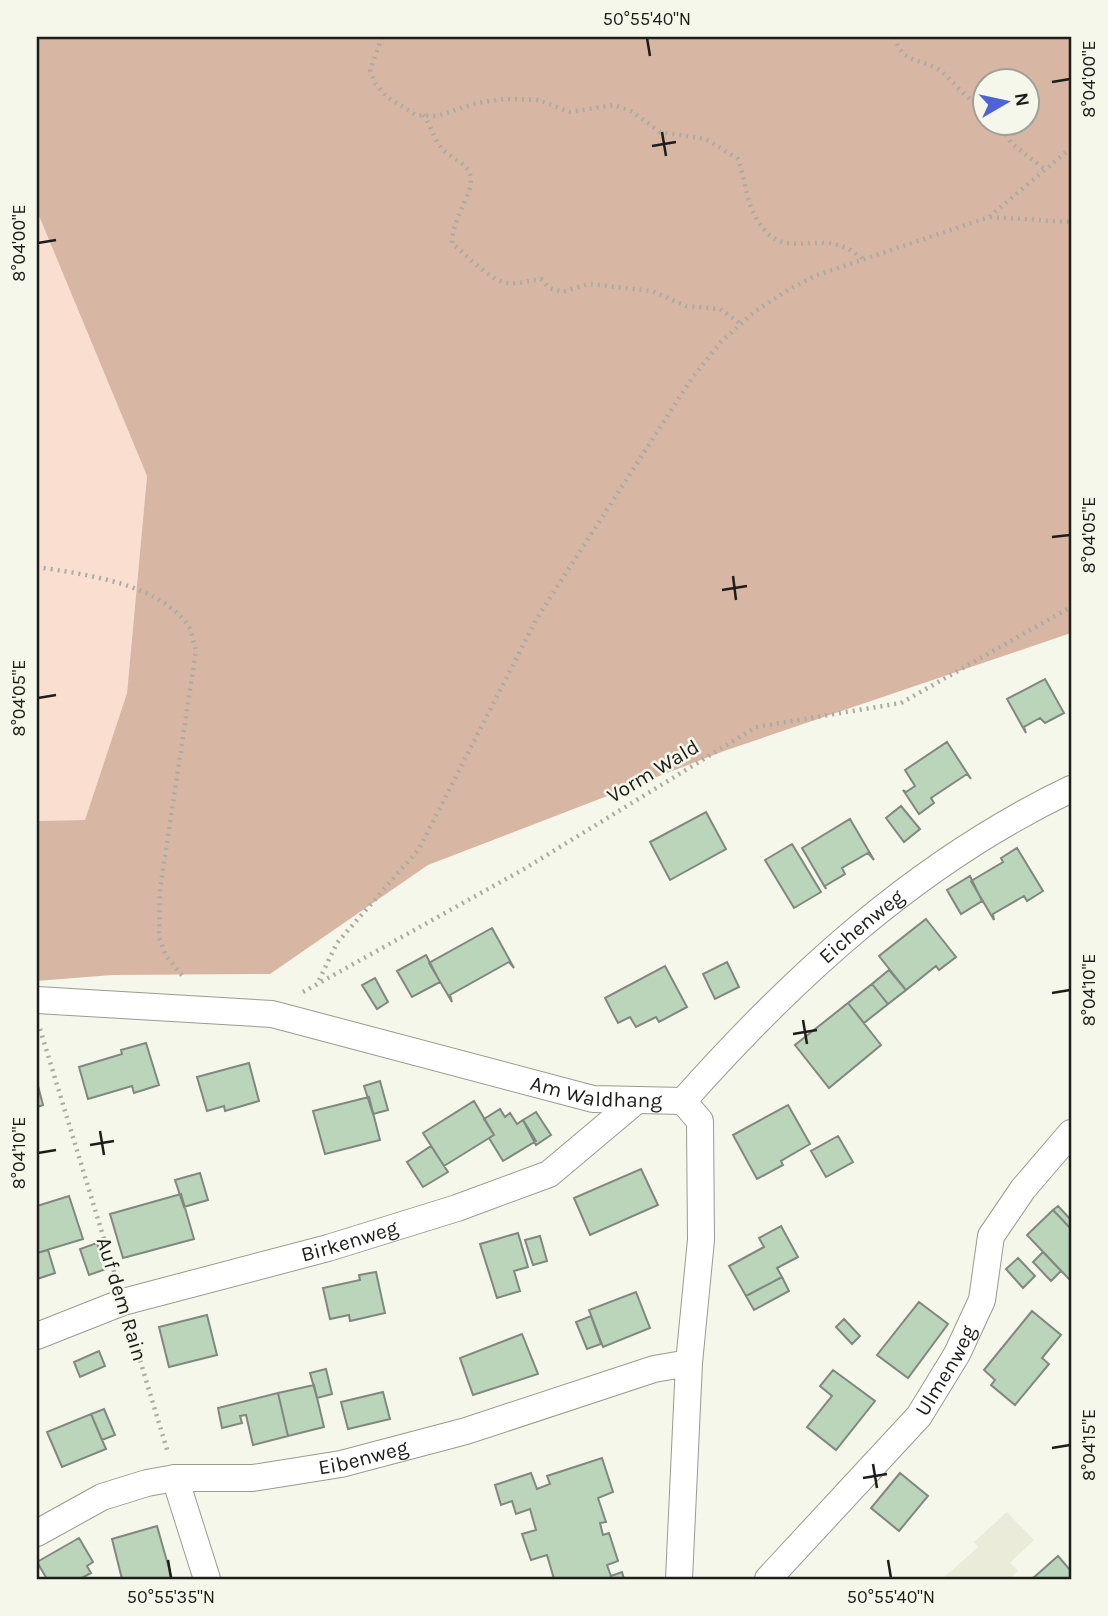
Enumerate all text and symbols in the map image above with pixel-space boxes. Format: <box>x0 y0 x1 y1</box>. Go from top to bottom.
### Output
text: 50°55'40"N <box>603 8 691 30</box>
text: 8°04'00"E <box>1078 40 1100 118</box>
north arrow <box>972 66 1042 136</box>
text: N <box>1010 91 1034 108</box>
text: 8°04'00"E <box>8 204 30 282</box>
text: 8°04'05"E <box>1078 497 1100 573</box>
text: 8°04'05"E <box>8 660 30 736</box>
street label: Vorm Wald <box>603 734 703 808</box>
street label: Eichenweg <box>814 884 909 968</box>
text: 8°04'10"E <box>1078 954 1100 1026</box>
street label: Am Waldhang <box>528 1071 663 1113</box>
text: 8°04'10"E <box>8 1117 30 1189</box>
street label: Birkenweg <box>298 1215 401 1267</box>
street label: Auf dem Rain <box>92 1234 152 1364</box>
street label: Ulmenweg <box>910 1321 981 1420</box>
text: 8°04'15"E <box>1078 1409 1100 1481</box>
street label: Eibenweg <box>316 1435 411 1479</box>
text: 50°55'35"N <box>127 1586 215 1608</box>
text: 50°55'40"N <box>847 1586 935 1608</box>

